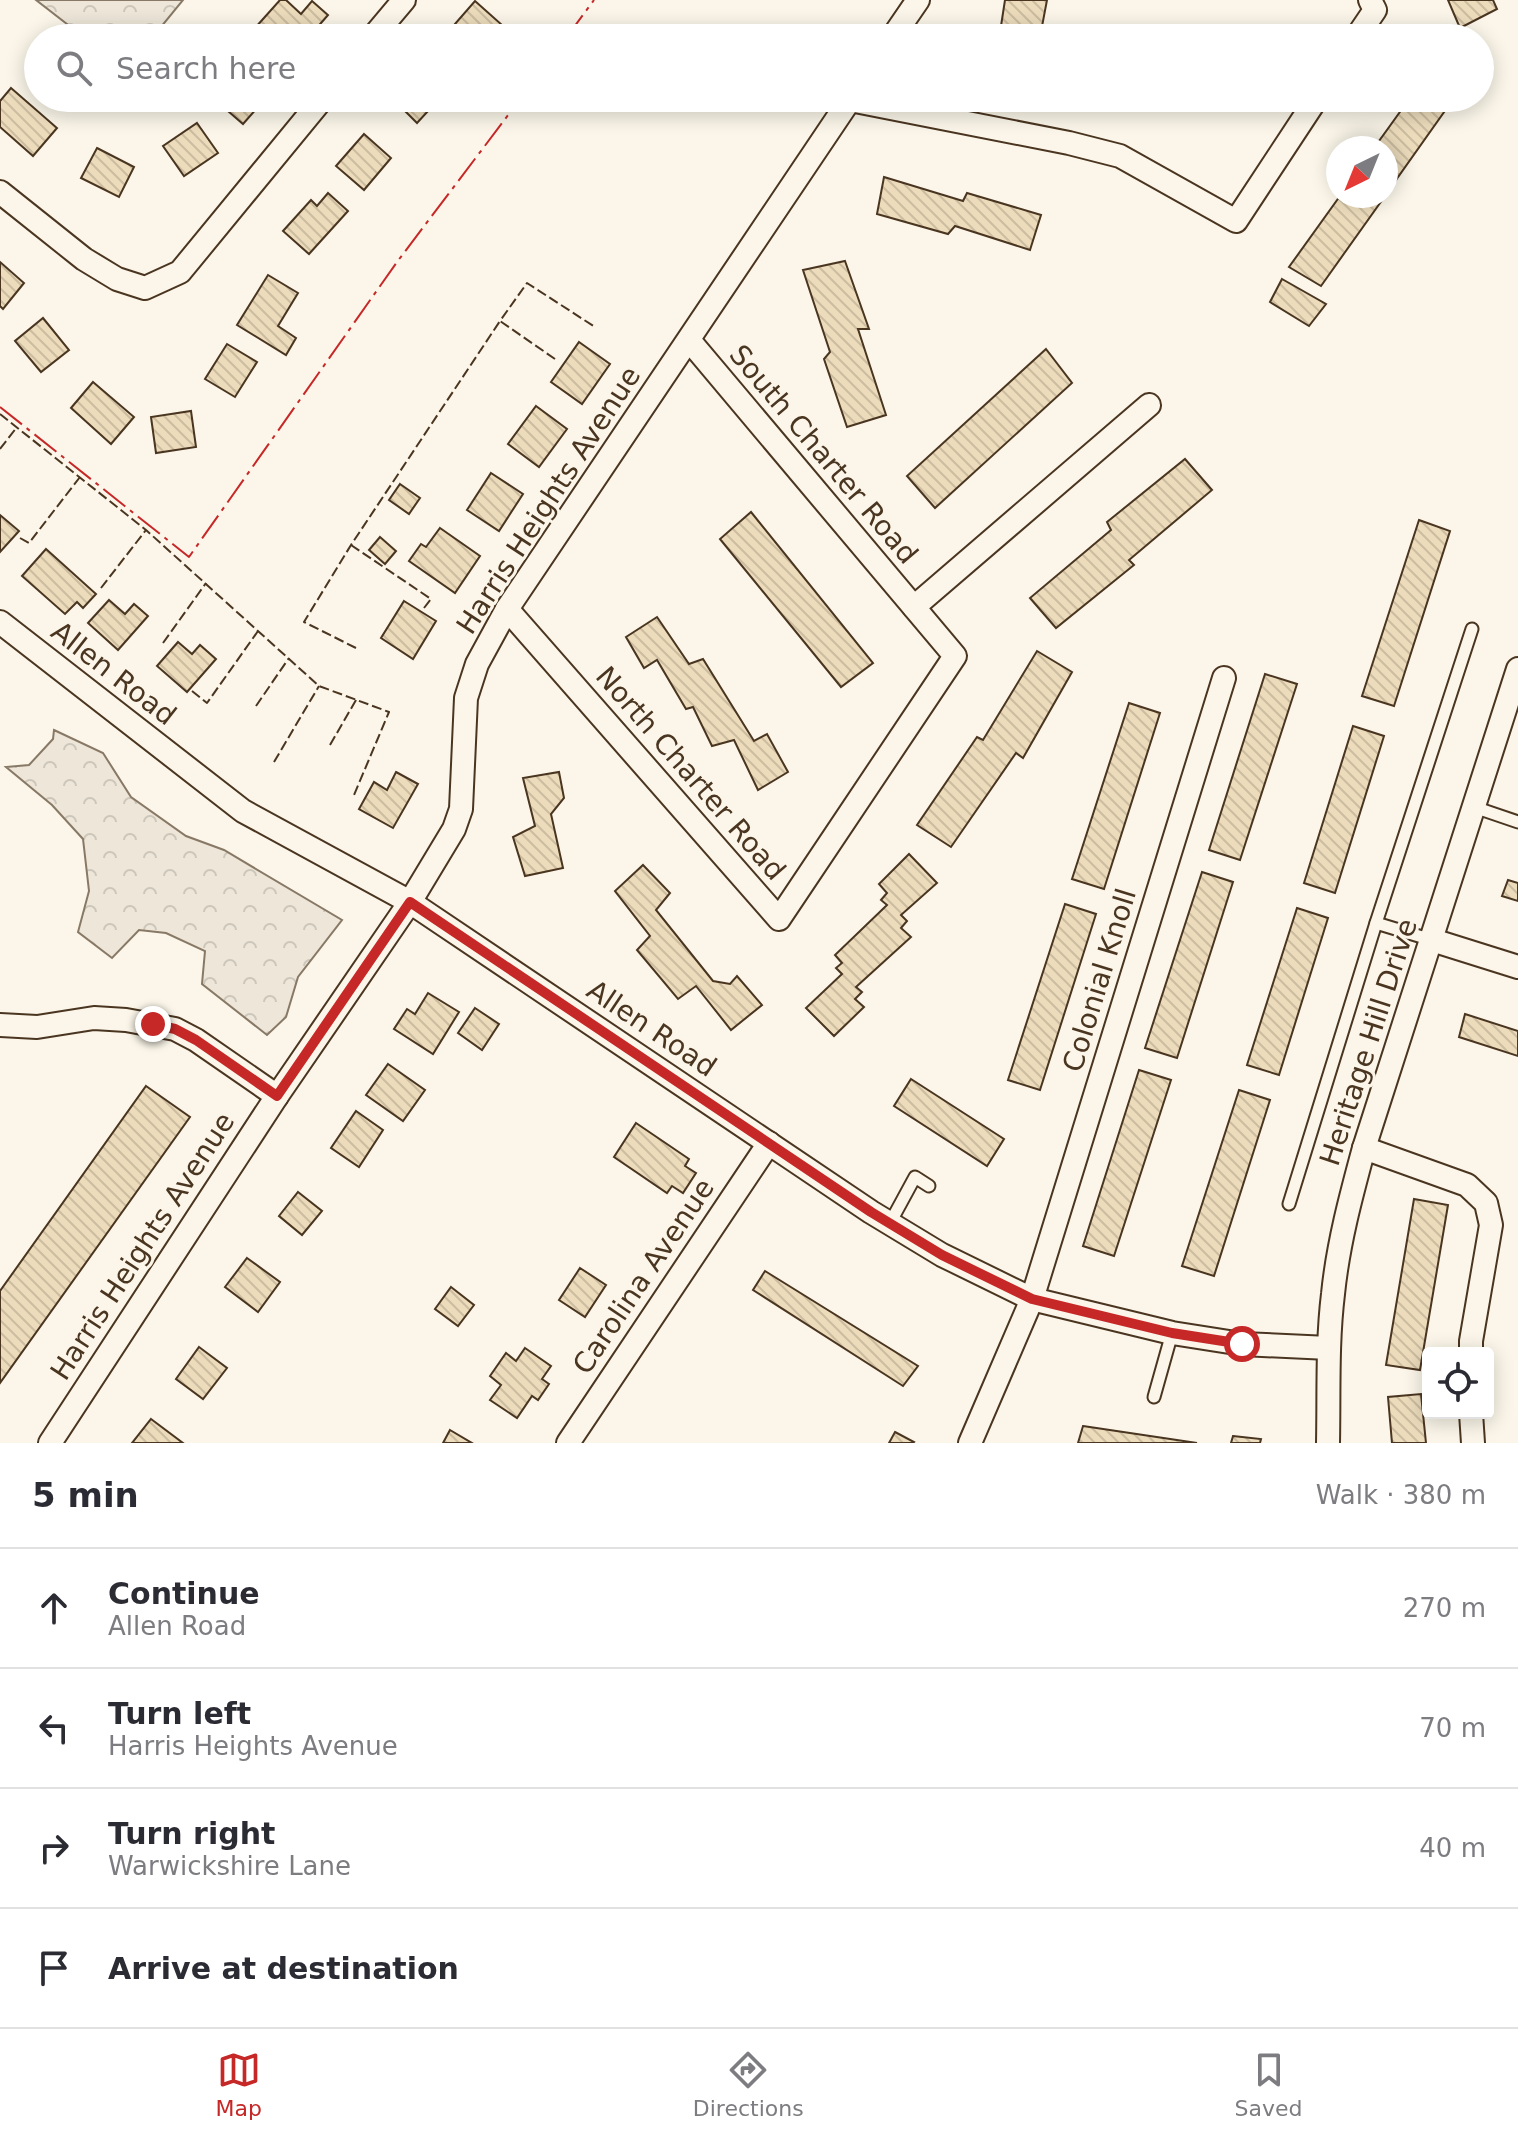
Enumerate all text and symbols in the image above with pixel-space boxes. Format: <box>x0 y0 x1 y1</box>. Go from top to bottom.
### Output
search box <box>24 24 1494 112</box>
icon: search <box>52 46 96 90</box>
text: Search here <box>116 51 296 86</box>
north arrow <box>1326 136 1398 208</box>
street label: South Charter Road <box>723 338 925 570</box>
street label: Harris Heights Avenue <box>450 360 647 640</box>
street label: Allen Road <box>45 615 183 732</box>
street label: North Charter Road <box>589 660 792 887</box>
street label: Colonial Knoll <box>1056 885 1143 1076</box>
street label: Heritage Hill Drive <box>1313 915 1424 1170</box>
street label: Allen Road <box>581 973 723 1084</box>
route end <box>135 1006 171 1042</box>
street label: Harris Heights Avenue <box>44 1106 241 1386</box>
street label: Carolina Avenue <box>566 1172 721 1380</box>
route start <box>1224 1326 1260 1362</box>
map controls <box>1422 1347 1494 1419</box>
button: locate <box>1422 1347 1494 1419</box>
text: 5 min <box>32 1475 139 1515</box>
text: Walk · 380 m <box>1316 1480 1486 1510</box>
text: Continue <box>108 1576 260 1611</box>
icon: ahead <box>32 1586 76 1630</box>
text: 270 m <box>1403 1593 1486 1623</box>
text: Allen Road <box>108 1611 246 1641</box>
text: Turn left <box>108 1696 251 1731</box>
icon: left <box>32 1706 76 1750</box>
text: 70 m <box>1419 1713 1486 1743</box>
text: Harris Heights Avenue <box>108 1731 398 1761</box>
text: Turn right <box>108 1816 275 1851</box>
icon: right <box>32 1826 76 1870</box>
text: 40 m <box>1419 1833 1486 1863</box>
text: Warwickshire Lane <box>108 1851 351 1881</box>
icon: arrive <box>32 1946 76 1990</box>
text: Arrive at destination <box>108 1951 459 1986</box>
tab: Map <box>215 2048 262 2121</box>
tab: Directions <box>693 2048 804 2121</box>
tab: Saved <box>1235 2048 1303 2121</box>

